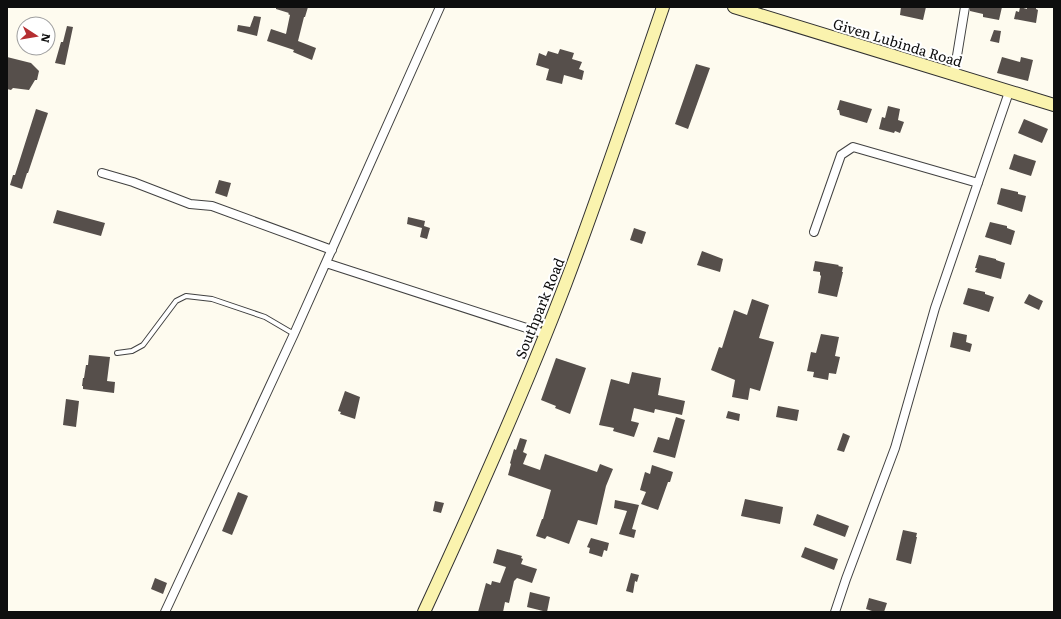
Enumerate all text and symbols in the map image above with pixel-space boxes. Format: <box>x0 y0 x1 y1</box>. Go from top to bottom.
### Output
street label: Given Lubinda Road <box>831 13 966 71</box>
north arrow <box>16 16 56 56</box>
text: N <box>38 32 56 44</box>
street label: Southpark Road <box>510 254 569 362</box>

